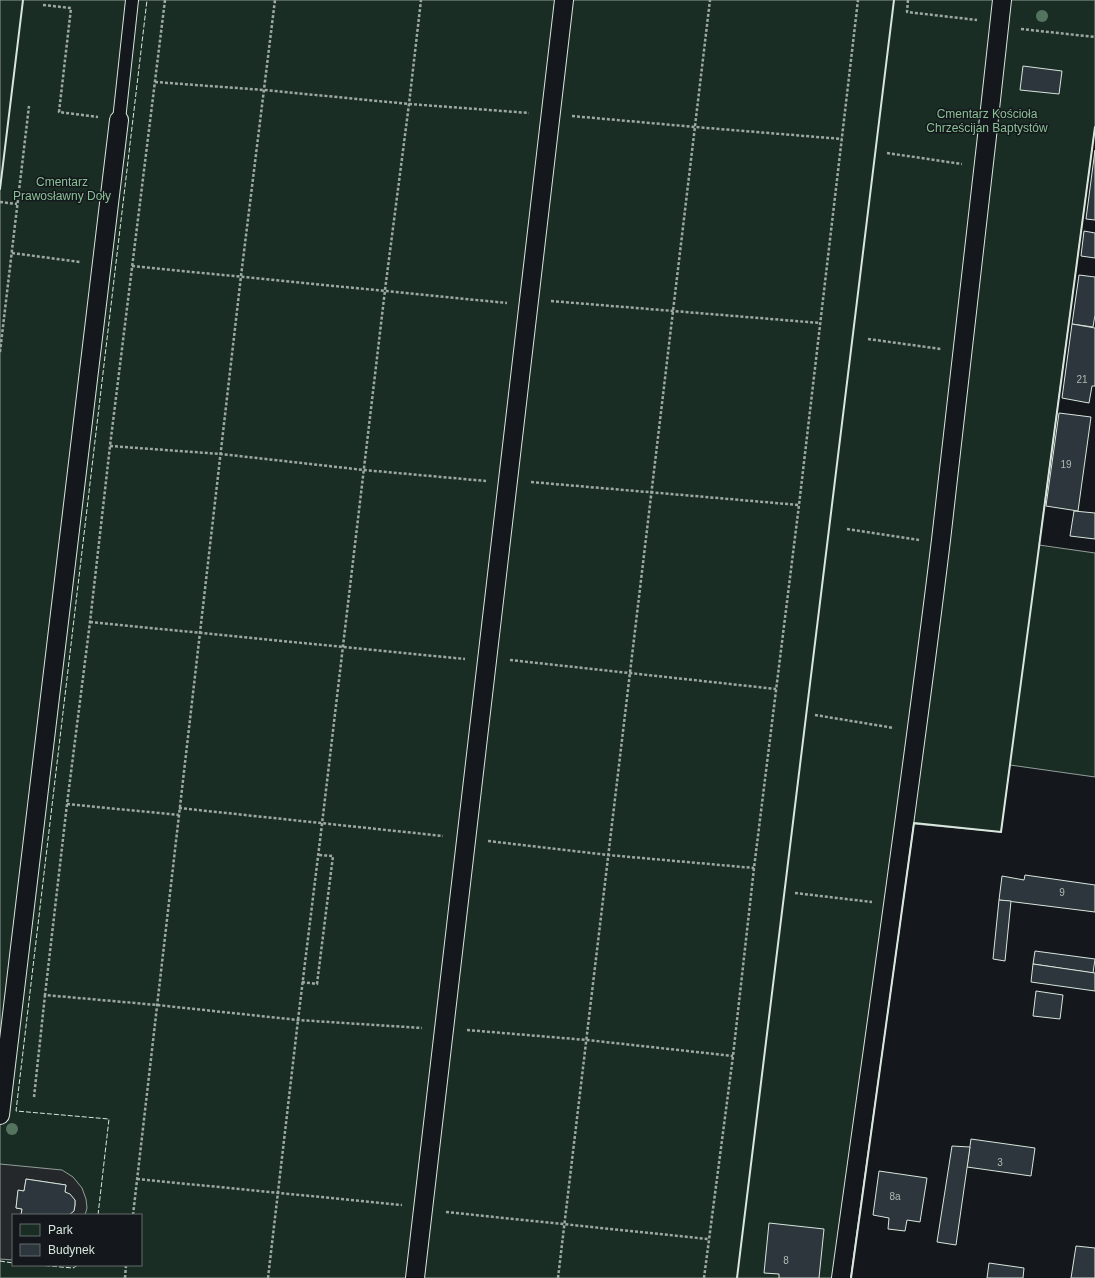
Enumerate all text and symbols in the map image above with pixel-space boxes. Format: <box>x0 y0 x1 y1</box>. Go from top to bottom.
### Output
park label: Cmentarz Kościoła Chrześcijan Baptystów <box>926 107 1048 135</box>
park label: Cmentarz Prawosławny Doły <box>13 175 111 203</box>
house number: 21 <box>1076 374 1088 385</box>
house number: 19 <box>1060 459 1072 470</box>
house number: 9 <box>1059 887 1065 898</box>
house number: 3 <box>997 1157 1003 1168</box>
house number: 8a <box>889 1191 901 1202</box>
legend <box>12 1214 142 1266</box>
text: Park <box>48 1223 74 1237</box>
text: Budynek <box>48 1243 96 1257</box>
house number: 8 <box>783 1255 789 1266</box>

